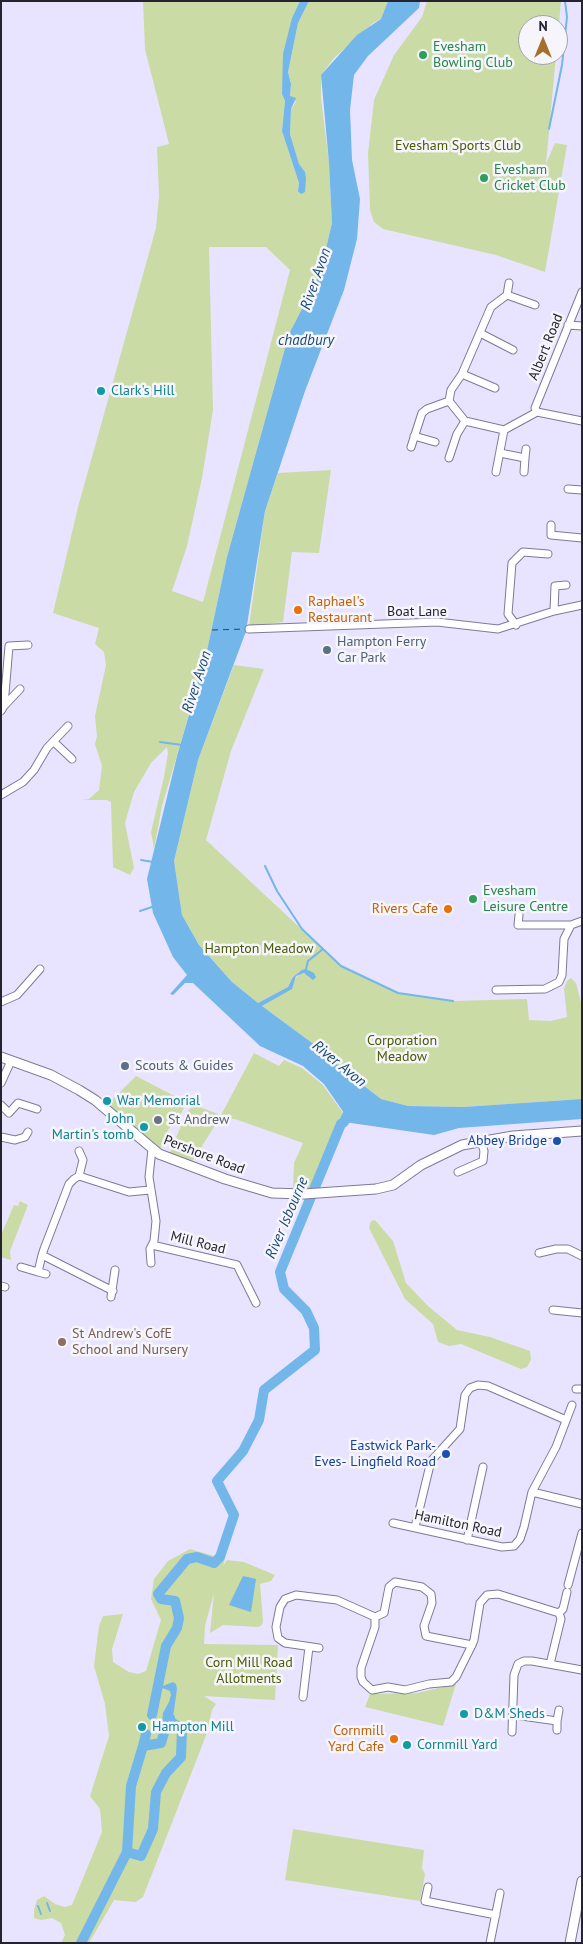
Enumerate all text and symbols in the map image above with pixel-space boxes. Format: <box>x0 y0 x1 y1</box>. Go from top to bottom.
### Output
north arrow <box>518 15 568 65</box>
text: N <box>538 17 548 35</box>
place label: Evesham Bowling Club <box>433 39 513 72</box>
marker: Evesham Bowling Club <box>417 49 429 61</box>
park label: Evesham Sports Club <box>395 138 521 154</box>
place label: Evesham Cricket Club <box>494 162 566 194</box>
marker: Evesham Cricket Club <box>478 172 490 184</box>
water label: River Avon <box>297 246 335 312</box>
street label: Albert Road <box>525 311 567 383</box>
water label: chadbury <box>278 332 334 350</box>
place label: Clark's Hill <box>111 383 175 399</box>
marker: Clark's Hill <box>95 385 107 397</box>
place label: Raphael's Restaurant <box>308 594 372 626</box>
marker: Raphael's Restaurant <box>292 604 304 616</box>
street label: Boat Lane <box>387 604 447 620</box>
place label: Hampton Ferry Car Park <box>337 634 426 666</box>
marker: Hampton Ferry Car Park <box>321 644 333 656</box>
water label: River Avon <box>179 649 215 715</box>
place label: Evesham Leisure Centre <box>483 883 568 916</box>
marker: Evesham Leisure Centre <box>467 893 479 905</box>
place label: Rivers Cafe <box>372 901 438 917</box>
marker: Rivers Cafe <box>442 903 454 915</box>
park label: Hampton Meadow <box>204 941 314 957</box>
park label: Corporation Meadow <box>367 1033 437 1066</box>
water label: River Avon <box>308 1037 370 1091</box>
place label: Scouts & Guides <box>135 1058 233 1074</box>
marker: Scouts & Guides <box>119 1060 131 1072</box>
place label: War Memorial <box>117 1093 200 1109</box>
marker: War Memorial <box>101 1095 113 1107</box>
place label: John Martin's tomb <box>52 1111 134 1144</box>
place label: St Andrew <box>168 1112 229 1128</box>
marker: St Andrew <box>152 1114 164 1126</box>
marker: John Martin's tomb <box>138 1121 150 1133</box>
street label: Pershore Road <box>161 1132 247 1178</box>
place label: Abbey Bridge <box>468 1133 547 1149</box>
marker: Abbey Bridge <box>551 1135 563 1147</box>
water label: River Isbourne <box>262 1174 312 1262</box>
street label: Mill Road <box>169 1228 227 1258</box>
place label: St Andrew's CofE School and Nursery <box>72 1326 188 1358</box>
marker: St Andrew's CofE School and Nursery <box>56 1336 68 1348</box>
place label: Eastwick Park- Eves- Lingfield Road <box>314 1438 436 1470</box>
marker: Eastwick Park- Eves- Lingfield Road <box>440 1448 452 1460</box>
street label: Hamilton Road <box>413 1507 503 1541</box>
park label: Corn Mill Road Allotments <box>205 1655 293 1688</box>
place label: D&M Sheds <box>474 1706 545 1722</box>
marker: D&M Sheds <box>458 1708 470 1720</box>
place label: Hampton Mill <box>152 1719 234 1735</box>
marker: Hampton Mill <box>136 1721 148 1733</box>
place label: Cornmill Yard Cafe <box>328 1723 384 1755</box>
marker: Cornmill Yard Cafe <box>388 1733 400 1745</box>
place label: Cornmill Yard <box>417 1737 497 1753</box>
marker: Cornmill Yard <box>401 1739 413 1751</box>

